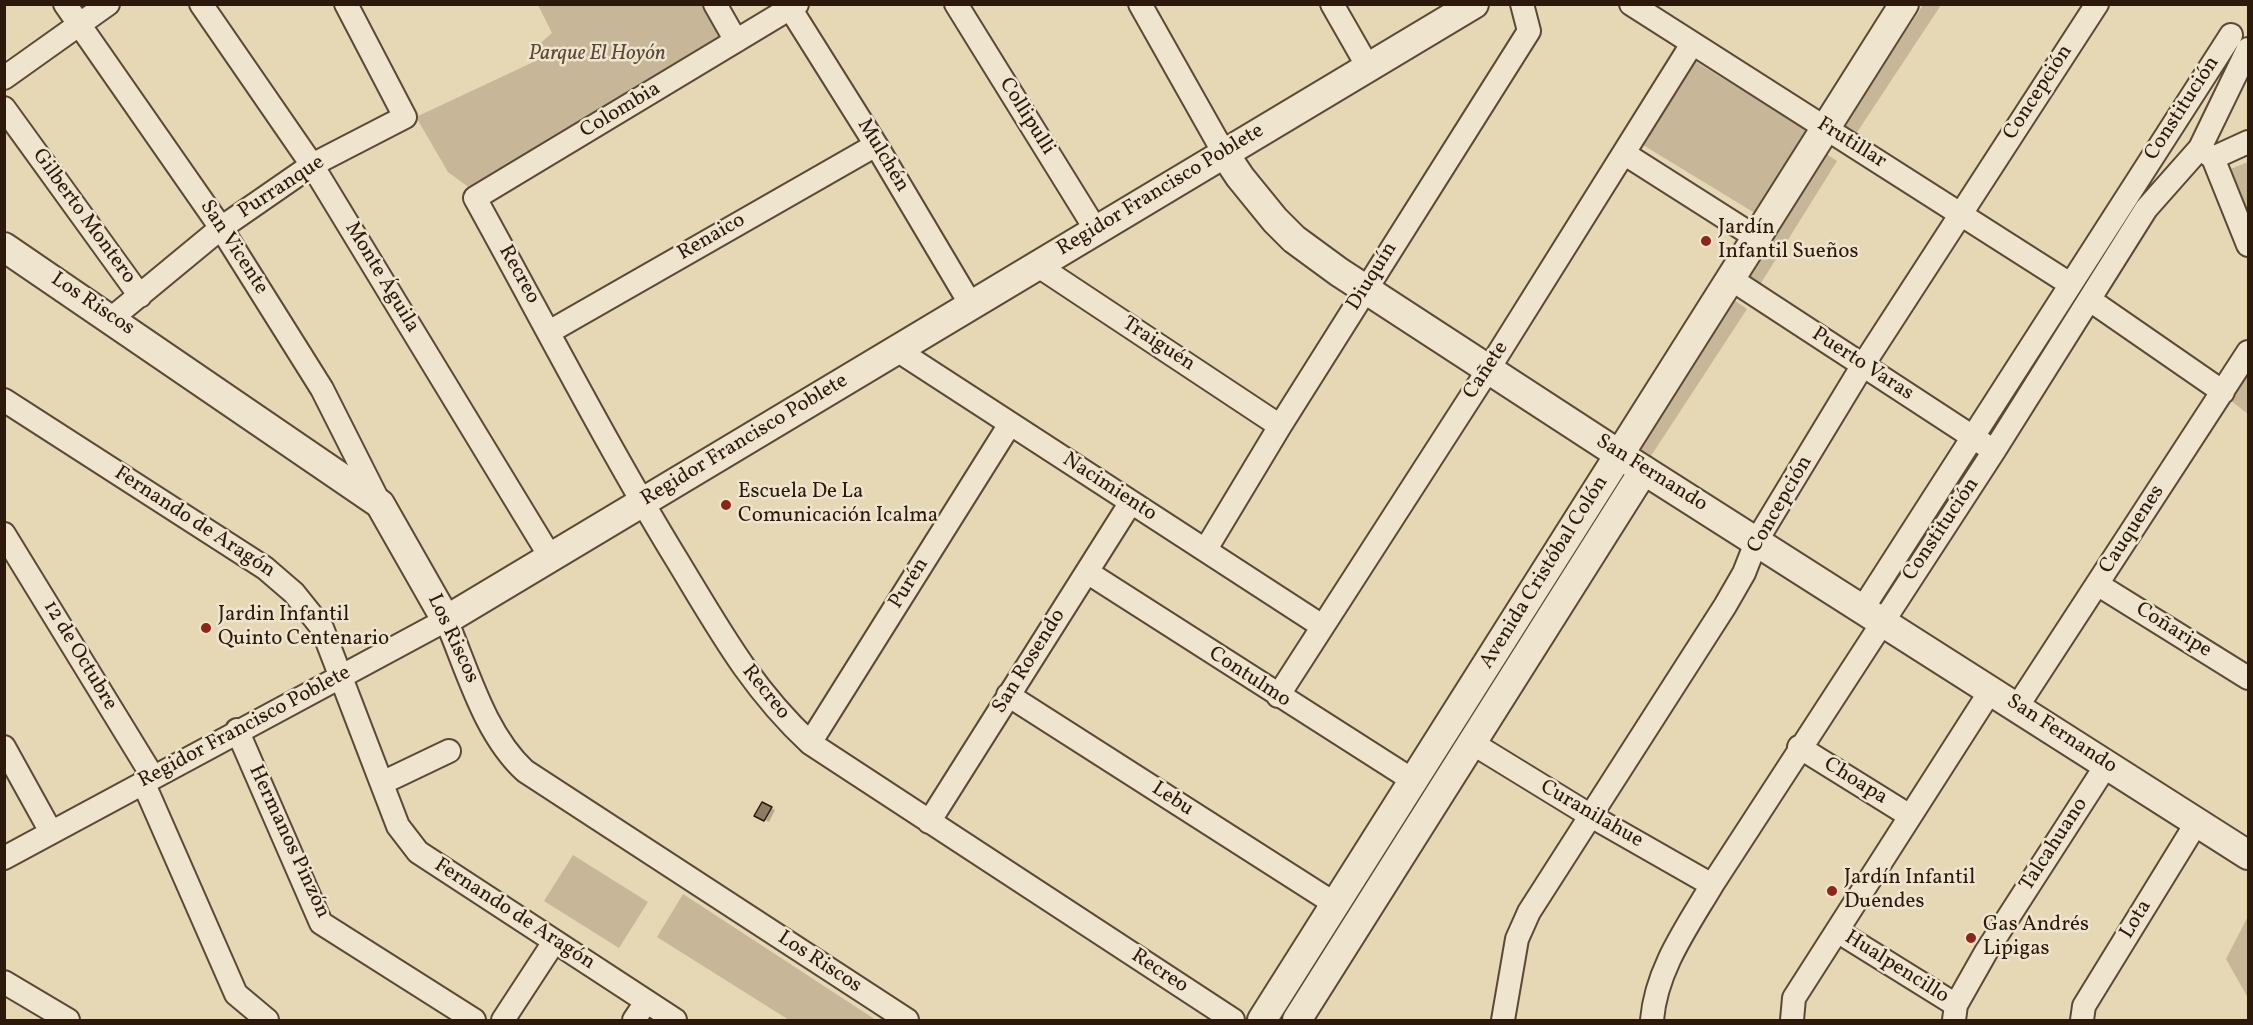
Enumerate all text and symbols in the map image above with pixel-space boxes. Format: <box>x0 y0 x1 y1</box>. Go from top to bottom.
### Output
street label: Concepción <box>1999 41 2079 145</box>
park label: Parque El Hoyón <box>528 42 666 68</box>
street label: Constitución <box>2140 52 2226 166</box>
street label: Collipulli <box>992 74 1060 160</box>
street label: Colombia <box>576 77 666 145</box>
street label: Frutillar <box>1812 113 1890 175</box>
street label: Mulchén <box>850 115 914 197</box>
street label: Regidor Francisco Poblete <box>1053 119 1269 263</box>
street label: Gilberto Montero <box>26 145 140 289</box>
street label: Purranque <box>234 151 330 225</box>
street label: San Vicente <box>193 196 273 300</box>
street label: Renaico <box>674 209 750 267</box>
place label: Jardín Infantil Sueños <box>1718 216 1858 266</box>
street label: Monte Águila <box>338 218 424 338</box>
marker: Jardín Infantil Sueños <box>1699 234 1713 248</box>
street label: Diuquín <box>1342 238 1404 316</box>
street label: Recreo <box>492 241 544 309</box>
street label: Los Riscos <box>45 268 139 342</box>
street label: Traiguén <box>1117 312 1199 378</box>
street label: Puerto Varas <box>1806 323 1918 407</box>
street label: Cañete <box>1459 337 1515 405</box>
street label: Regidor Francisco Poblete <box>637 369 853 513</box>
street label: San Fernando <box>1591 430 1711 518</box>
street label: Nacimiento <box>1057 448 1161 528</box>
street label: Concepción <box>1743 452 1819 558</box>
street label: Fernando de Aragón <box>109 462 279 584</box>
street label: Avenida Cristóbal Colón <box>1475 472 1615 674</box>
street label: Constitución <box>1898 474 1986 586</box>
place label: Escuela De La Comunicación Icalma <box>738 480 938 530</box>
street label: Cauquenes <box>2095 481 2171 579</box>
marker: Escuela De La Comunicación Icalma <box>719 498 733 512</box>
street label: Purén <box>885 554 935 614</box>
street label: Los Riscos <box>420 590 484 688</box>
street label: 12 de Octubre <box>36 596 122 716</box>
street label: Coñaripe <box>2130 598 2216 664</box>
place label: Jardin Infantil Quinto Centenario <box>218 603 389 653</box>
street label: San Rosendo <box>988 605 1072 719</box>
marker: Jardin Infantil Quinto Centenario <box>199 621 213 635</box>
street label: Contulmo <box>1203 642 1295 714</box>
street label: Regidor Francisco Poblete <box>135 661 355 795</box>
street label: Recreo <box>735 661 795 725</box>
street label: San Fernando <box>2001 690 2121 780</box>
street label: Choapa <box>1818 753 1892 811</box>
street label: Hermanos Pinzón <box>242 762 334 922</box>
street label: Curanilahue <box>1535 775 1647 855</box>
street label: Lebu <box>1146 777 1198 823</box>
street label: Talcahuano <box>2016 794 2094 896</box>
street label: Fernando de Aragón <box>429 854 599 976</box>
place label: Jardín Infantil Duendes <box>1844 866 1975 916</box>
marker: Jardín Infantil Duendes <box>1825 884 1839 898</box>
street label: Lota <box>2116 896 2158 944</box>
place label: Gas Andrés Lipigas <box>1983 913 2089 963</box>
street label: Los Riscos <box>772 926 866 1000</box>
street label: Hualpencillo <box>1839 926 1953 1010</box>
marker: Gas Andrés Lipigas <box>1964 931 1978 945</box>
street label: Recreo <box>1126 944 1192 1000</box>

